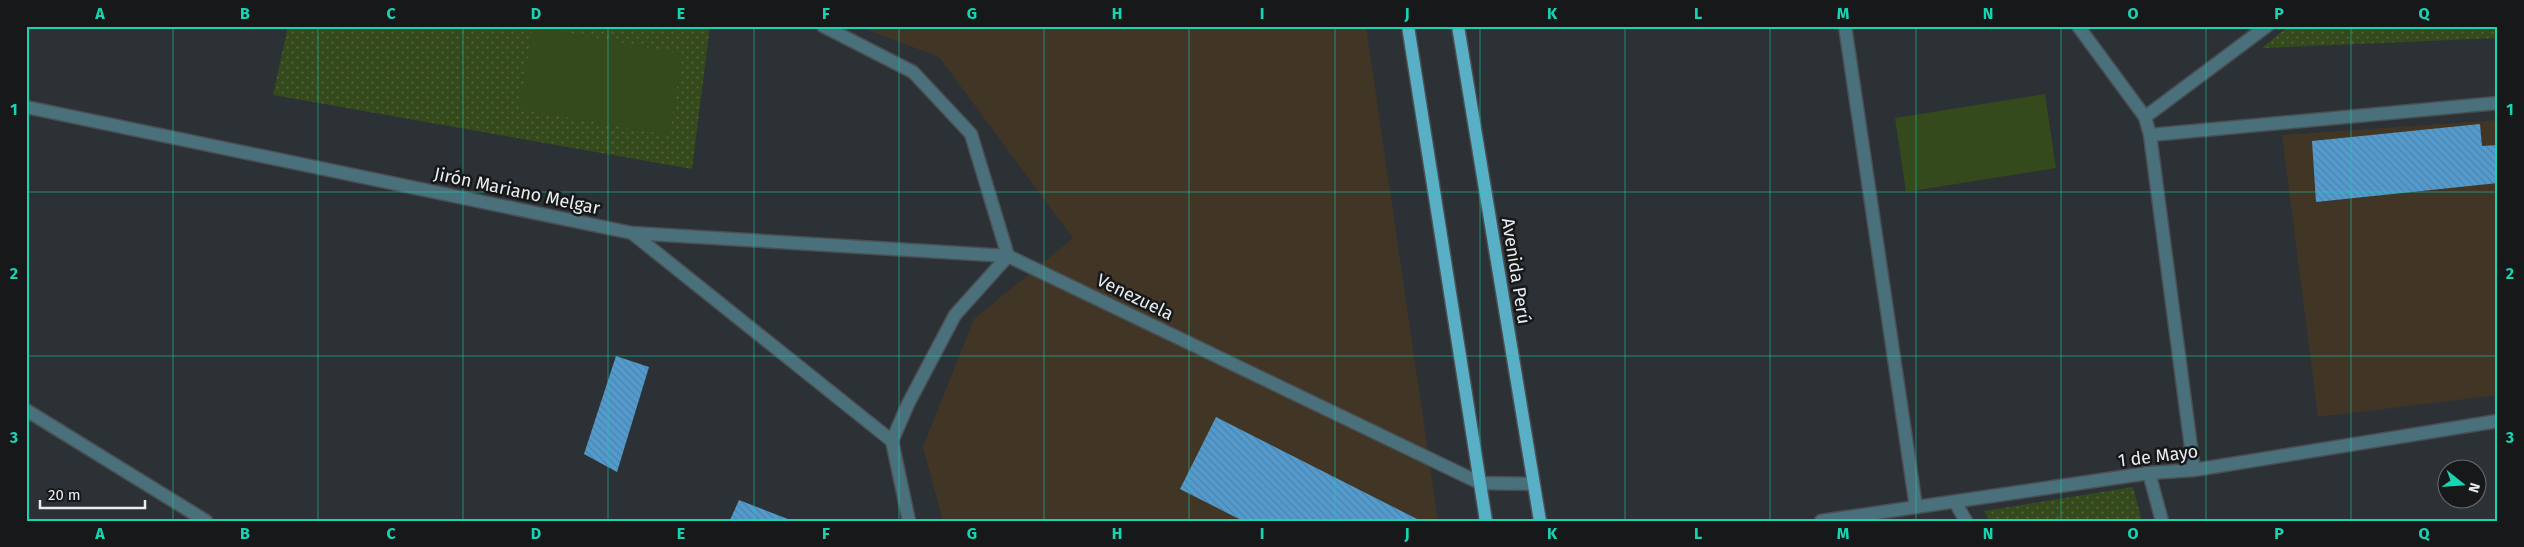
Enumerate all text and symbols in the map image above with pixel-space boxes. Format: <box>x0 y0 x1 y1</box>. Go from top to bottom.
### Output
text: A <box>94 4 105 23</box>
text: B <box>240 4 250 23</box>
text: C <box>386 4 396 23</box>
text: D <box>531 4 541 23</box>
text: E <box>677 4 685 23</box>
text: F <box>822 4 830 23</box>
text: G <box>967 4 977 23</box>
text: H <box>1112 4 1122 23</box>
text: I <box>1260 4 1264 23</box>
text: J <box>1403 4 1410 23</box>
text: K <box>1547 4 1558 23</box>
text: L <box>1694 4 1702 23</box>
text: M <box>1837 4 1850 23</box>
text: N <box>1983 4 1993 23</box>
text: O <box>2127 4 2139 23</box>
text: P <box>2274 4 2284 23</box>
text: Q <box>2418 4 2430 23</box>
text: 1 <box>10 100 18 119</box>
text: 1 <box>2506 100 2514 119</box>
street label: Jirón Mariano Melgar <box>432 163 602 219</box>
street label: Avenida Perú <box>1497 216 1535 326</box>
text: 2 <box>10 264 18 283</box>
text: 2 <box>2506 264 2514 283</box>
street label: Venezuela <box>1093 269 1177 325</box>
text: 3 <box>9 428 18 447</box>
text: 3 <box>2505 428 2514 447</box>
street label: 1 de Mayo <box>2117 440 2199 472</box>
north arrow <box>2436 460 2486 510</box>
scale bar <box>40 477 145 509</box>
text: N <box>2464 481 2483 495</box>
text: 20 m <box>48 486 81 504</box>
text: A <box>94 524 105 543</box>
text: B <box>240 524 250 543</box>
text: C <box>386 524 396 543</box>
text: D <box>531 524 541 543</box>
text: E <box>677 524 685 543</box>
text: F <box>822 524 830 543</box>
text: G <box>967 524 977 543</box>
text: H <box>1112 524 1122 543</box>
text: I <box>1260 524 1264 543</box>
text: J <box>1403 524 1410 543</box>
text: K <box>1547 524 1558 543</box>
text: L <box>1694 524 1702 543</box>
text: M <box>1837 524 1850 543</box>
text: N <box>1983 524 1993 543</box>
text: O <box>2127 524 2139 543</box>
text: P <box>2274 524 2284 543</box>
text: Q <box>2418 524 2430 543</box>

